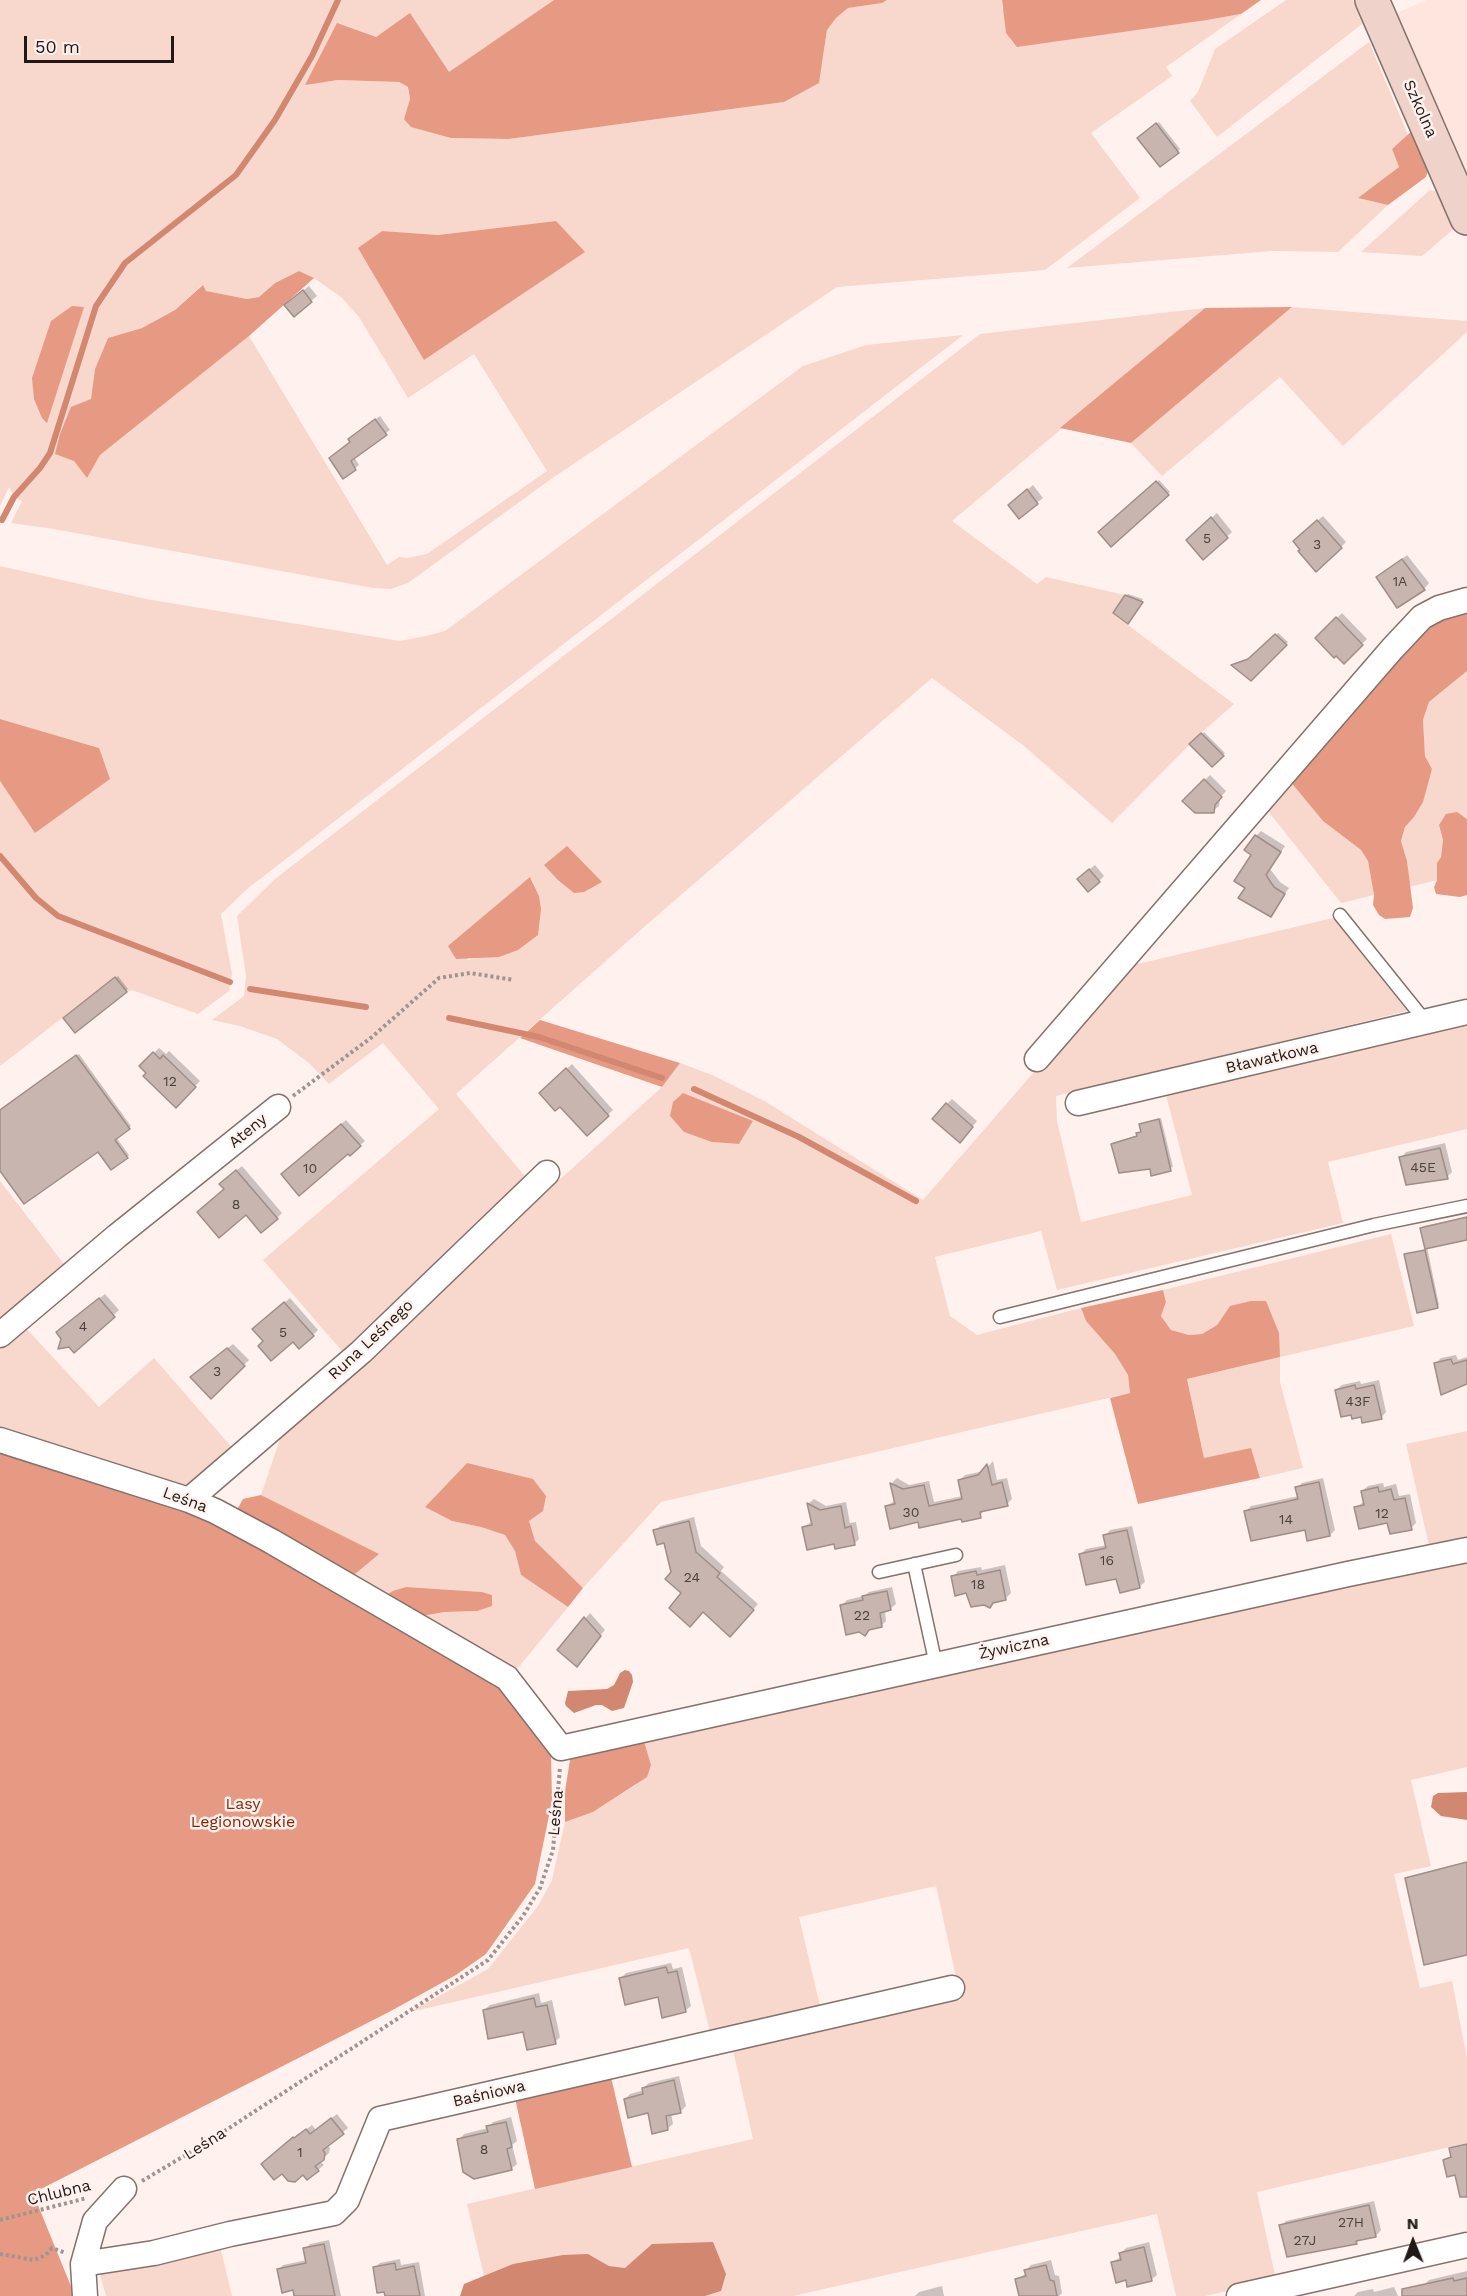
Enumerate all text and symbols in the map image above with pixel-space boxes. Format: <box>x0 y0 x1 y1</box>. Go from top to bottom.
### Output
scale bar <box>27 24 177 62</box>
text: 50 m <box>35 36 80 57</box>
street label: Szkolna <box>1399 77 1441 141</box>
house number: 5 <box>1203 531 1211 547</box>
house number: 3 <box>1313 537 1321 553</box>
house number: 1A <box>1393 574 1407 590</box>
street label: Bławatkowa <box>1224 1038 1320 1078</box>
house number: 12 <box>163 1074 177 1090</box>
street label: Ateny <box>225 1110 271 1152</box>
house number: 45E <box>1410 1160 1436 1176</box>
house number: 10 <box>303 1161 317 1177</box>
house number: 8 <box>232 1197 240 1213</box>
street label: Runa Leśnego <box>325 1296 417 1384</box>
house number: 4 <box>79 1319 87 1335</box>
house number: 5 <box>279 1325 287 1341</box>
house number: 3 <box>213 1364 221 1380</box>
house number: 43F <box>1345 1394 1371 1410</box>
street label: Leśna <box>160 1483 210 1517</box>
house number: 30 <box>903 1505 919 1521</box>
house number: 12 <box>1375 1506 1389 1522</box>
house number: 14 <box>1279 1512 1293 1528</box>
house number: 16 <box>1100 1553 1114 1569</box>
house number: 24 <box>684 1570 700 1586</box>
house number: 18 <box>971 1577 985 1593</box>
house number: 22 <box>854 1608 870 1624</box>
street label: Żywiczna <box>977 1630 1051 1664</box>
street label: Leśna <box>544 1789 568 1837</box>
park label: Lasy Legionowskie <box>191 1794 295 1832</box>
street label: Baśniowa <box>451 2076 527 2112</box>
street label: Leśna <box>180 2124 230 2164</box>
house number: 8 <box>480 2142 488 2158</box>
house number: 1 <box>297 2145 303 2161</box>
street label: Chlubna <box>25 2176 93 2210</box>
north arrow <box>1383 2212 1443 2272</box>
text: N <box>1407 2214 1419 2233</box>
house number: 27H <box>1338 2215 1364 2231</box>
house number: 27J <box>1294 2233 1316 2249</box>

